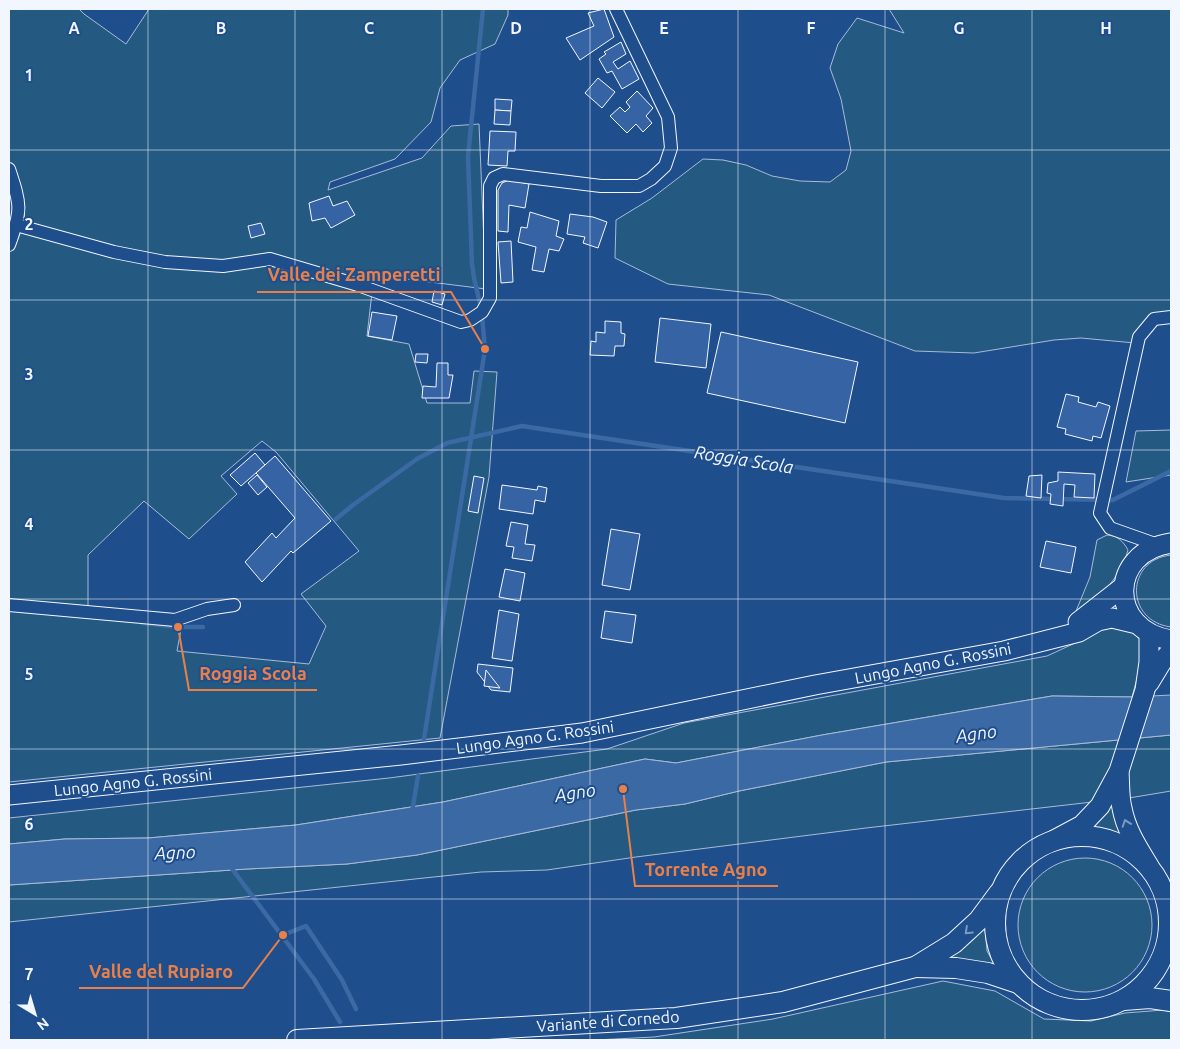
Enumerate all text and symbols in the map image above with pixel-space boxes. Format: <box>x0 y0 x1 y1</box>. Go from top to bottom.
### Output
text: A <box>68 19 80 37</box>
text: B <box>216 19 226 37</box>
text: C <box>364 19 374 37</box>
text: D <box>510 19 522 37</box>
text: E <box>659 19 669 37</box>
text: F <box>807 19 816 37</box>
text: G <box>953 19 965 37</box>
text: H <box>1100 19 1112 37</box>
text: 1 <box>24 66 34 84</box>
text: 2 <box>24 215 34 233</box>
callout: Valle dei Zamperetti <box>257 259 451 292</box>
text: Valle dei Zamperetti <box>267 264 441 284</box>
text: 3 <box>24 365 34 383</box>
water label: Roggia Scola <box>693 441 795 477</box>
text: 4 <box>24 515 34 533</box>
street label: Lungo Agno G. Rossini <box>853 639 1013 687</box>
callout: Roggia Scola <box>189 657 317 690</box>
text: Roggia Scola <box>199 663 307 683</box>
text: 5 <box>24 665 34 683</box>
street label: Lungo Agno G. Rossini <box>455 717 615 757</box>
water label: Agno <box>953 720 998 746</box>
street label: Lungo Agno G. Rossini <box>53 765 213 799</box>
water label: Agno <box>552 779 597 805</box>
text: 6 <box>24 815 34 833</box>
one-way arrow <box>1122 820 1132 828</box>
water label: Agno <box>153 841 196 863</box>
callout: Torrente Agno <box>635 853 778 886</box>
text: Torrente Agno <box>645 859 767 879</box>
one-way arrow <box>964 925 973 934</box>
callout: Valle del Rupiaro <box>79 955 243 988</box>
text: Valle del Rupiaro <box>89 961 233 981</box>
text: 7 <box>24 965 34 983</box>
north arrow <box>10 989 60 1039</box>
street label: Variante di Cornedo <box>536 1007 680 1035</box>
text: N <box>34 1015 52 1034</box>

